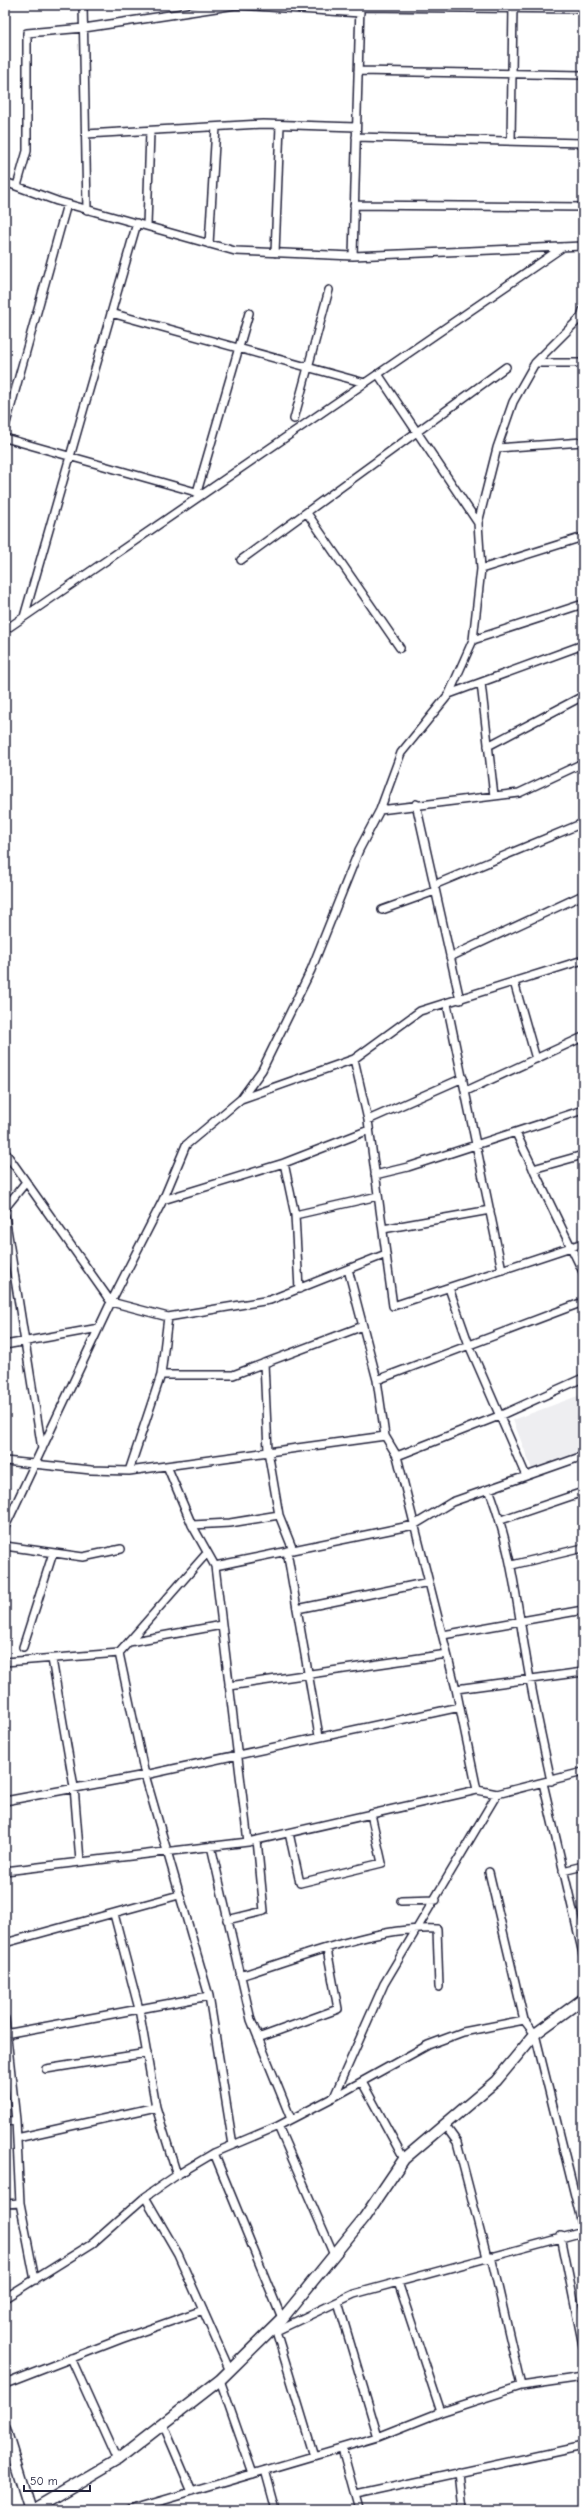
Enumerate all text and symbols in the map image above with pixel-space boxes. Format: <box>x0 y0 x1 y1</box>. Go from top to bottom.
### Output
scale bar <box>24 2467 90 2493</box>
text: 50 m <box>30 2474 58 2488</box>

